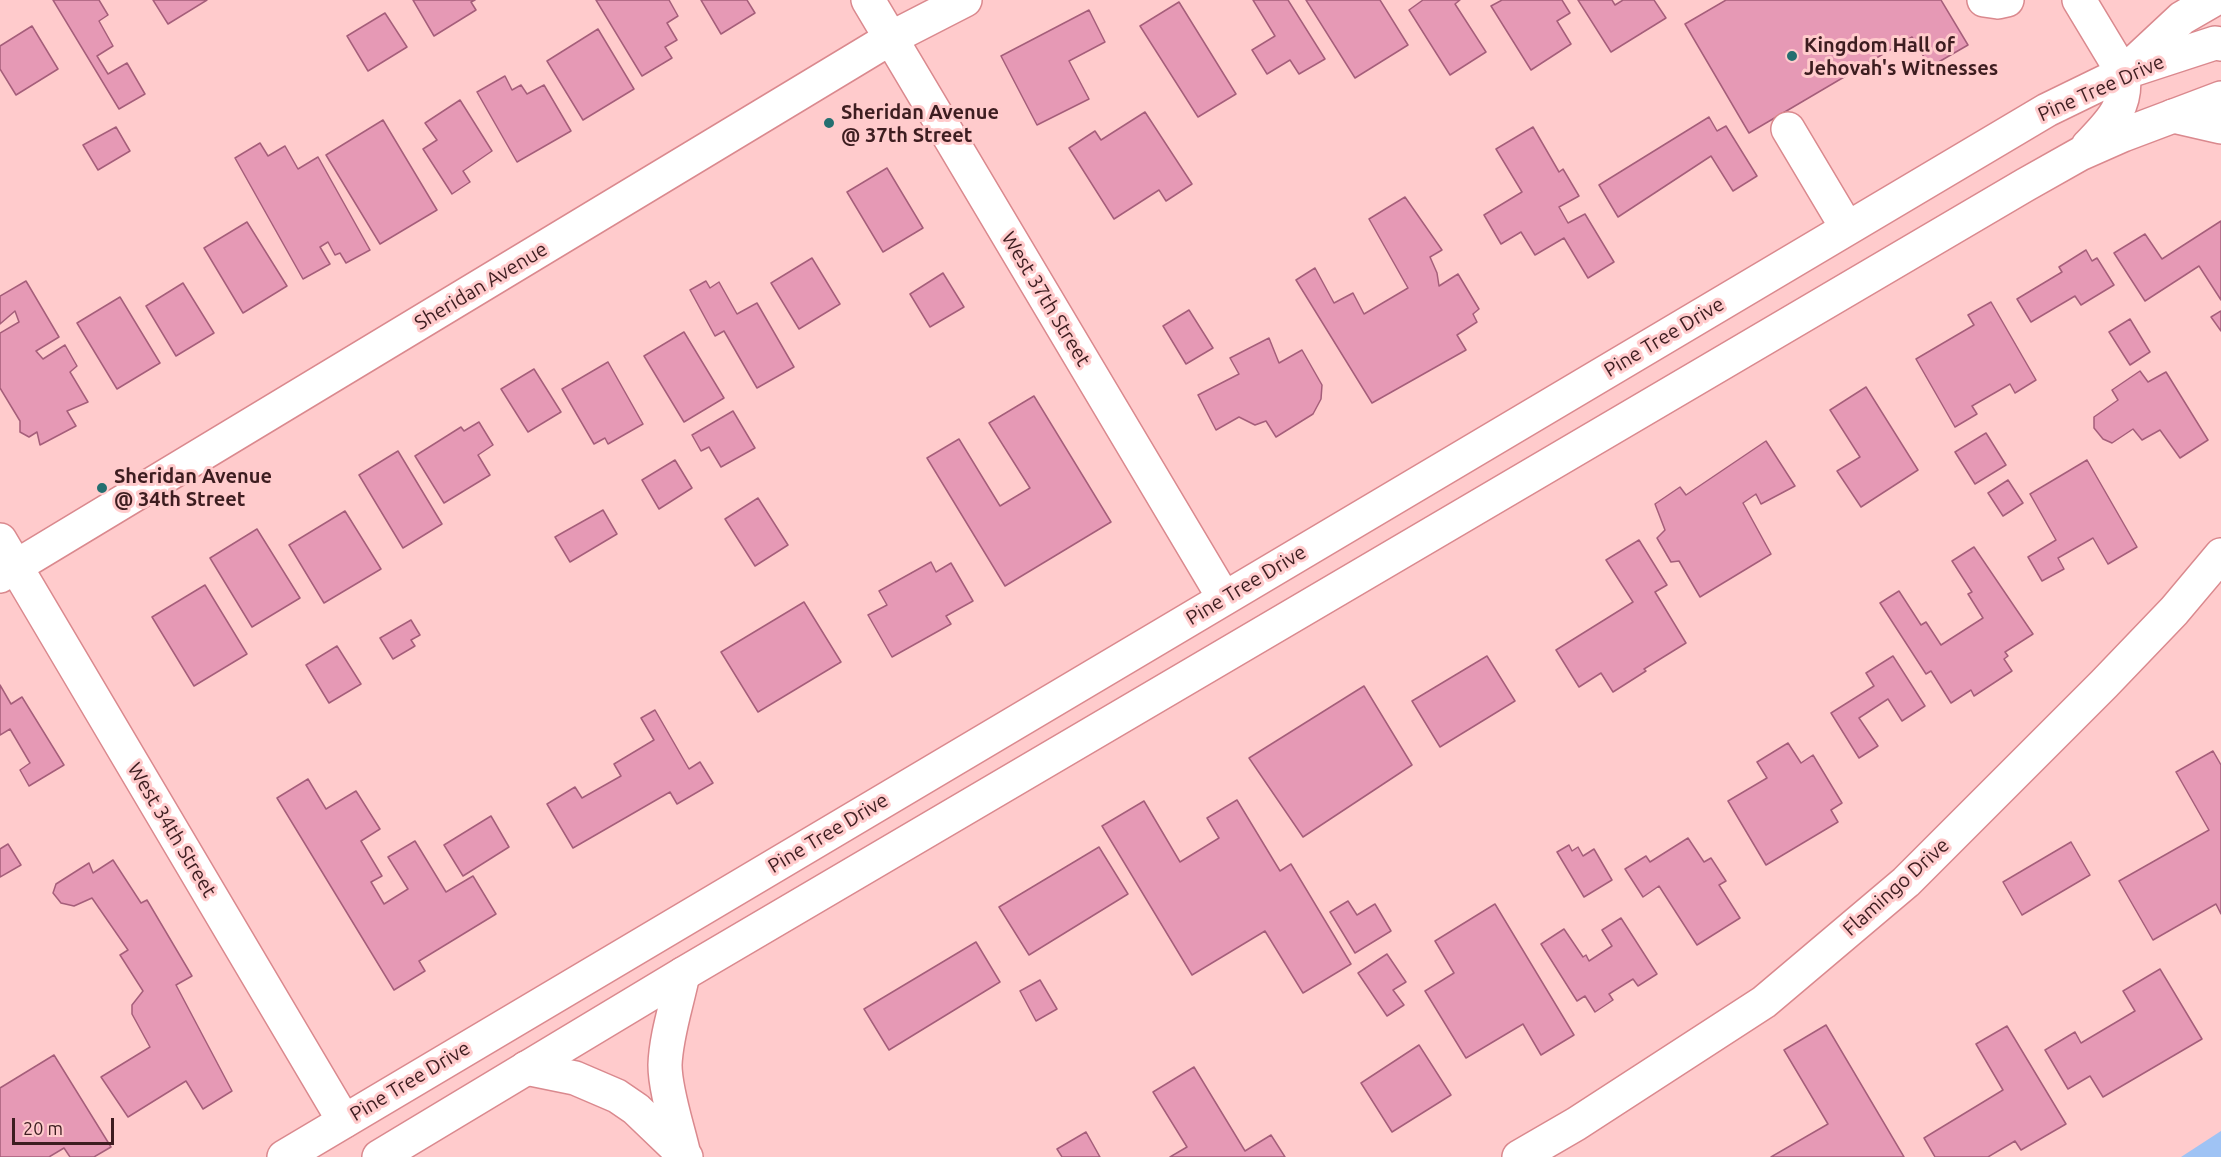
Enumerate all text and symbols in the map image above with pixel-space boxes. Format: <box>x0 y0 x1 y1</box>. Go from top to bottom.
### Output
place label: Kingdom Hall of Jehovah's Witnesses <box>1804 33 1998 80</box>
marker: Kingdom Hall of Jehovah's Witnesses <box>1785 49 1799 63</box>
street label: Pine Tree Drive <box>2034 49 2168 127</box>
place label: Sheridan Avenue @ 37th Street <box>841 100 999 147</box>
marker: Sheridan Avenue @ 37th Street <box>822 116 836 130</box>
street label: West 37th Street <box>996 227 1096 371</box>
street label: Sheridan Avenue <box>410 237 552 335</box>
street label: Pine Tree Drive <box>1600 292 1728 382</box>
place label: Sheridan Avenue @ 34th Street <box>114 464 272 511</box>
marker: Sheridan Avenue @ 34th Street <box>95 481 109 495</box>
street label: Pine Tree Drive <box>1182 540 1310 630</box>
street label: West 34th Street <box>122 758 222 902</box>
street label: Pine Tree Drive <box>764 788 892 878</box>
street label: Flamingo Drive <box>1838 833 1954 941</box>
street label: Pine Tree Drive <box>346 1036 474 1126</box>
scale bar <box>15 1106 117 1144</box>
text: 20 m <box>23 1118 63 1138</box>

